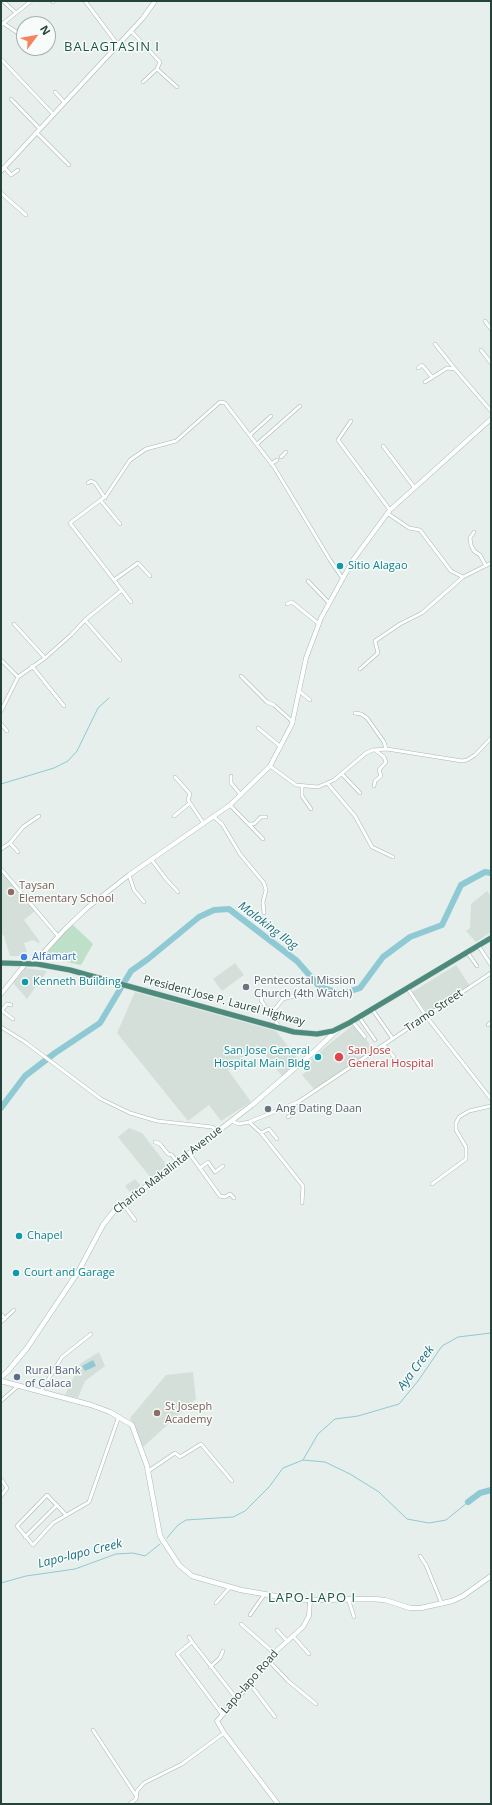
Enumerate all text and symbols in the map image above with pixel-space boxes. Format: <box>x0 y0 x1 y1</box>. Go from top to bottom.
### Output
north arrow <box>16 16 56 56</box>
text: N <box>37 22 54 38</box>
district label: BALAGTASIN I <box>64 39 160 55</box>
place label: Sitio Alagao <box>348 559 408 573</box>
marker: Sitio Alagao <box>335 561 345 571</box>
place label: Taysan Elementary School <box>19 879 114 905</box>
marker: Taysan Elementary School <box>6 887 16 897</box>
water label: Malaking Ilog <box>235 899 301 953</box>
place label: Alfamart <box>32 950 76 964</box>
marker: Alfamart <box>19 952 29 962</box>
street label: President Jose P. Laurel Highway <box>142 973 306 1029</box>
place label: Pentecostal Mission Church (4th Watch) <box>254 974 356 1000</box>
place label: Kenneth Building <box>33 975 121 989</box>
marker: Kenneth Building <box>20 977 30 987</box>
marker: Pentecostal Mission Church (4th Watch) <box>241 982 251 992</box>
street label: Tramo Street <box>403 987 465 1035</box>
place label: San Jose General Hospital Main Bldg <box>214 1044 310 1070</box>
place label: San Jose General Hospital <box>348 1044 434 1070</box>
marker: San Jose General Hospital <box>333 1051 345 1063</box>
marker: San Jose General Hospital Main Bldg <box>313 1052 323 1062</box>
place label: Ang Dating Daan <box>276 1102 362 1116</box>
marker: Ang Dating Daan <box>263 1104 273 1114</box>
street label: Charito Makalintal Avenue <box>111 1123 225 1217</box>
place label: Chapel <box>27 1229 62 1243</box>
marker: Chapel <box>14 1231 24 1241</box>
place label: Court and Garage <box>24 1266 115 1280</box>
marker: Court and Garage <box>11 1268 21 1278</box>
water label: Aya Creek <box>395 1343 437 1393</box>
place label: Rural Bank of Calaca <box>25 1364 81 1390</box>
marker: Rural Bank of Calaca <box>12 1372 22 1382</box>
place label: St Joseph Academy <box>165 1400 212 1426</box>
marker: St Joseph Academy <box>152 1408 162 1418</box>
water label: Lapo-lapo Creek <box>36 1537 124 1571</box>
district label: LAPO-LAPO I <box>268 1590 356 1606</box>
street label: Lapo-lapo Road <box>219 1647 281 1717</box>

